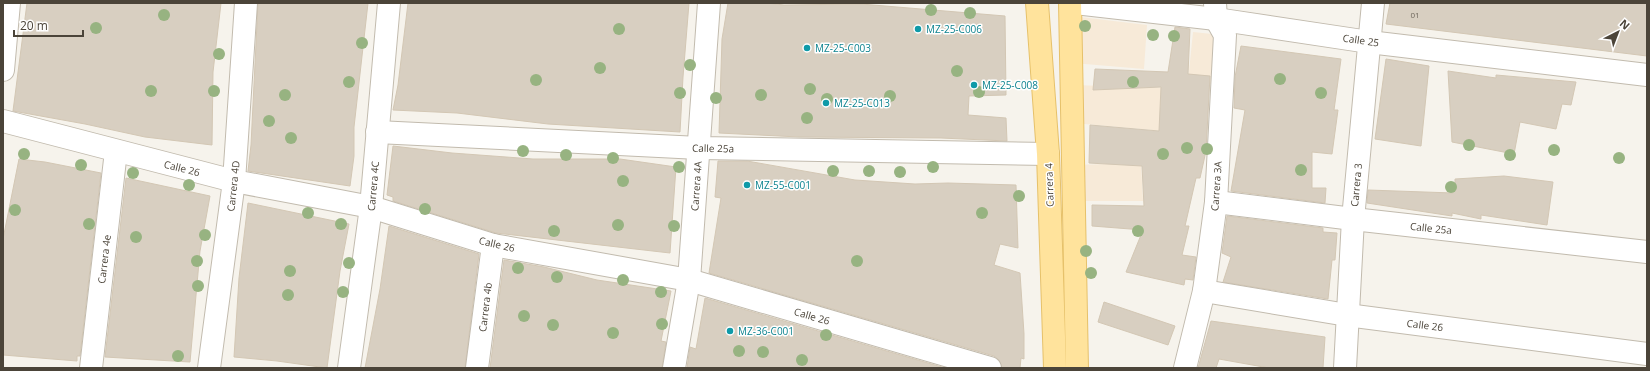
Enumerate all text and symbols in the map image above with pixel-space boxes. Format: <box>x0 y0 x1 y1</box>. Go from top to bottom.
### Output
house number: 01 <box>1410 9 1420 20</box>
scale bar <box>14 12 83 38</box>
north arrow <box>1598 12 1638 52</box>
text: N <box>1617 16 1633 33</box>
text: 20 m <box>20 17 48 34</box>
place label: MZ-25-C006 <box>926 22 982 36</box>
marker: MZ-25-C006 <box>913 24 923 34</box>
street label: Calle 25 <box>1342 31 1380 50</box>
place label: MZ-25-C003 <box>815 41 871 55</box>
marker: MZ-25-C003 <box>802 43 812 53</box>
place label: MZ-25-C008 <box>982 78 1038 92</box>
marker: MZ-25-C008 <box>969 80 979 90</box>
place label: MZ-25-C013 <box>834 96 890 110</box>
marker: MZ-25-C013 <box>821 98 831 108</box>
street label: Calle 25a <box>692 141 734 155</box>
street label: Calle 26 <box>163 157 202 179</box>
street label: Carrera 4D <box>223 160 243 212</box>
street label: Carrera 4A <box>687 160 705 211</box>
street label: Carrera 3A <box>1207 160 1225 211</box>
street label: Carrera 4C <box>364 161 382 211</box>
street label: Carrera 3 <box>1347 162 1365 207</box>
street label: Carrera 4 <box>1041 163 1057 207</box>
place label: MZ-55-C001 <box>755 178 811 192</box>
marker: MZ-55-C001 <box>742 180 752 190</box>
street label: Calle 25a <box>1409 219 1453 237</box>
street label: Carrera 4e <box>94 233 114 284</box>
street label: Calle 26 <box>478 233 517 255</box>
street label: Carrera 4b <box>475 281 495 333</box>
street label: Calle 26 <box>792 304 832 328</box>
street label: Calle 26 <box>1406 316 1444 334</box>
place label: MZ-36-C001 <box>738 324 794 338</box>
marker: MZ-36-C001 <box>725 326 735 336</box>

